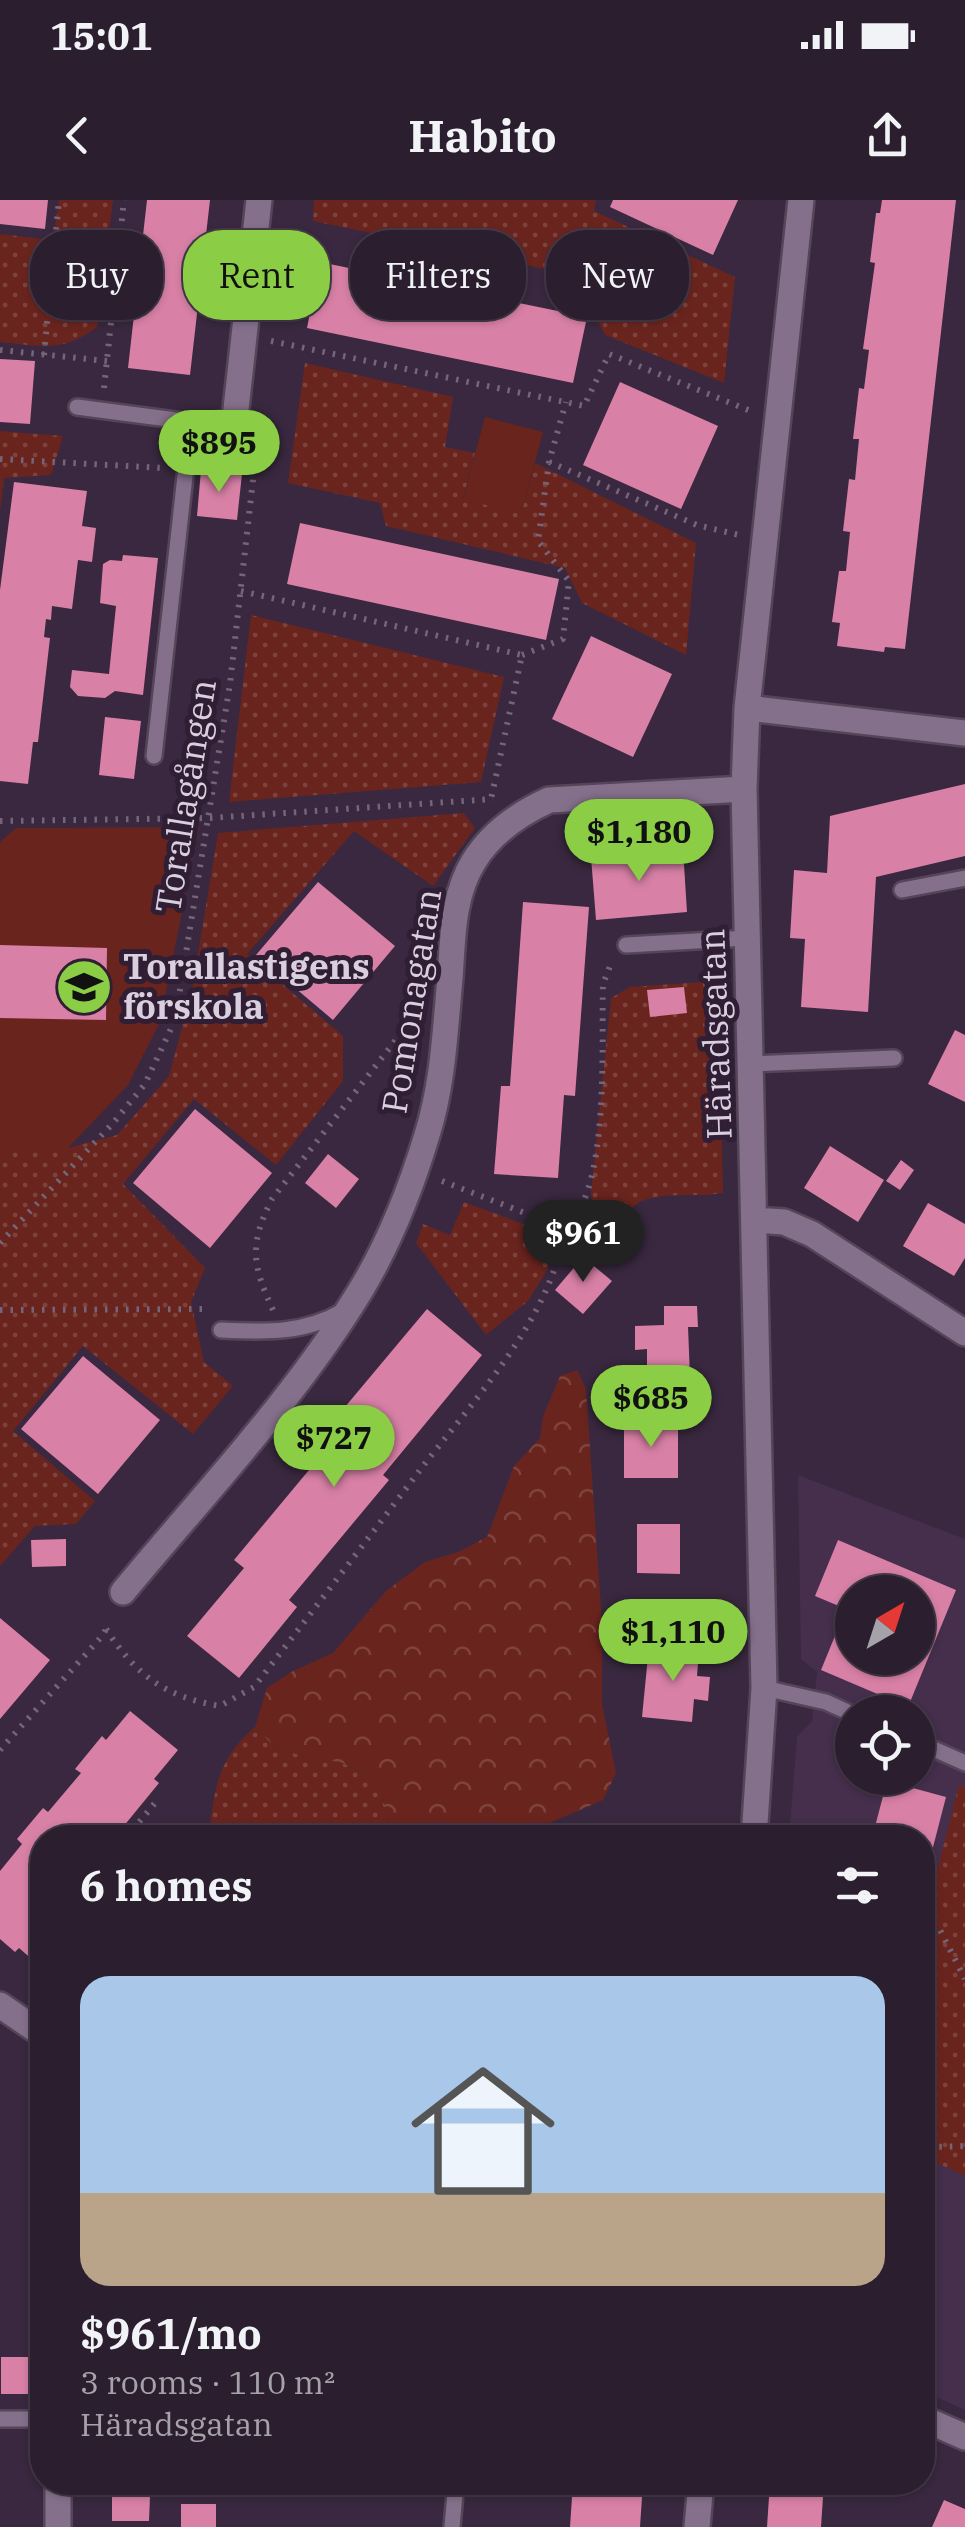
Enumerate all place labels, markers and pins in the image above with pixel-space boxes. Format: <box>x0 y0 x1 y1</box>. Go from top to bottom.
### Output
pin: $895 <box>160 410 278 495</box>
pin: $1,180 <box>558 799 720 884</box>
place label: Torallastigens förskola <box>123 943 370 1029</box>
school or university icon: Torallastigens förskola <box>54 957 114 1017</box>
pin: $961 <box>524 1200 642 1285</box>
pin: $685 <box>592 1365 710 1450</box>
pin: $727 <box>275 1405 393 1490</box>
pin: $1,110 <box>592 1599 754 1684</box>

